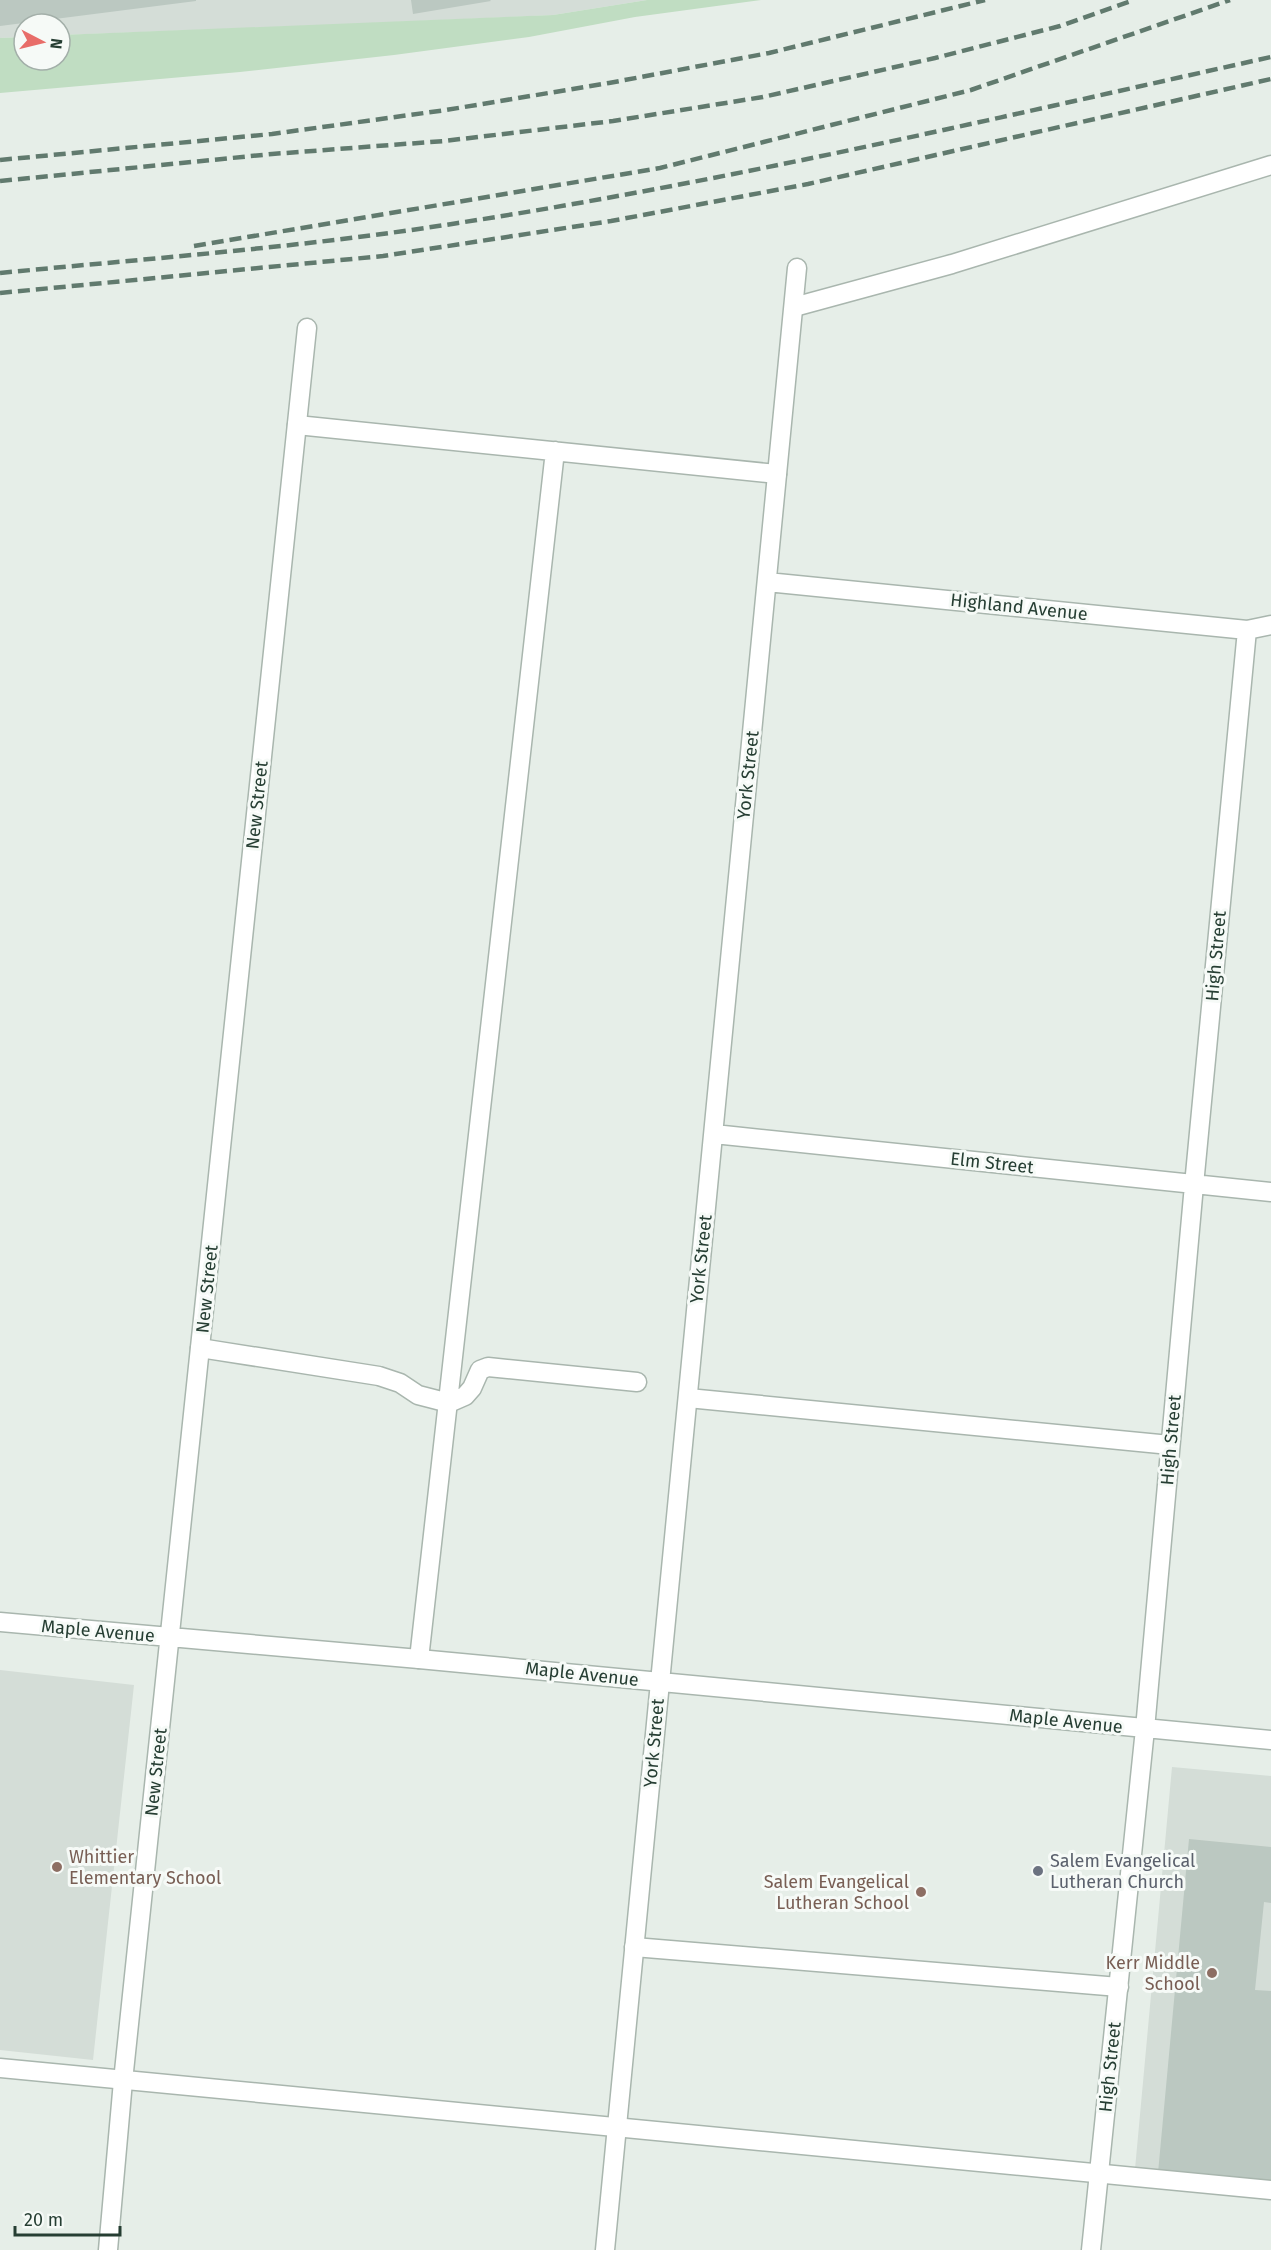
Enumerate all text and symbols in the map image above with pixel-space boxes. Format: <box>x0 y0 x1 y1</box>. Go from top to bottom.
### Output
north arrow <box>12 12 72 72</box>
text: N <box>46 37 66 50</box>
street label: Highland Avenue <box>949 589 1089 625</box>
street label: York Street <box>732 729 764 820</box>
street label: New Street <box>241 759 273 850</box>
street label: High Street <box>1201 909 1231 1002</box>
street label: Elm Street <box>949 1148 1035 1178</box>
street label: York Street <box>685 1213 717 1304</box>
street label: New Street <box>191 1243 223 1334</box>
street label: High Street <box>1156 1393 1186 1486</box>
street label: Maple Avenue <box>40 1615 156 1647</box>
street label: Maple Avenue <box>524 1657 640 1691</box>
street label: York Street <box>639 1697 669 1788</box>
street label: Maple Avenue <box>1008 1704 1124 1738</box>
street label: New Street <box>140 1726 172 1817</box>
place label: Whittier Elementary School <box>69 1846 221 1889</box>
place label: Salem Evangelical Lutheran Church <box>1050 1850 1195 1893</box>
marker: Whittier Elementary School <box>50 1860 64 1874</box>
marker: Salem Evangelical Lutheran Church <box>1031 1864 1045 1878</box>
place label: Salem Evangelical Lutheran School <box>764 1871 909 1914</box>
marker: Salem Evangelical Lutheran School <box>914 1885 928 1899</box>
place label: Kerr Middle School <box>1106 1952 1200 1995</box>
marker: Kerr Middle School <box>1205 1966 1219 1980</box>
street label: High Street <box>1094 2020 1126 2113</box>
scale bar <box>15 2199 120 2237</box>
text: 20 m <box>24 2209 63 2231</box>

